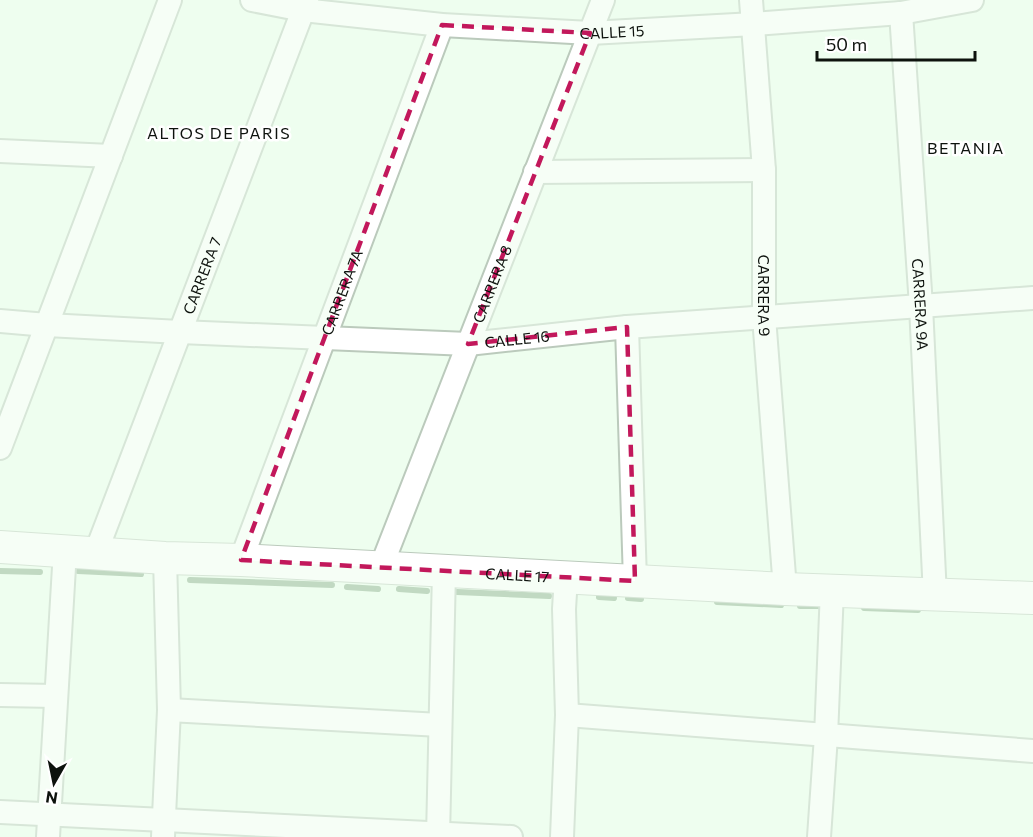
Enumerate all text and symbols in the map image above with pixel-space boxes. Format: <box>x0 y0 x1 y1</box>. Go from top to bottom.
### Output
street label: CALLE 15 <box>579 21 645 42</box>
scale bar <box>817 24 974 62</box>
text: 50 m <box>826 33 867 55</box>
district label: ALTOS DE PARIS <box>147 123 291 142</box>
district label: BETANIA <box>927 138 1005 157</box>
street label: CARRERA 7 <box>179 234 225 317</box>
street label: CARRERA 8 <box>468 242 515 325</box>
street label: CARRERA 7A <box>317 247 366 338</box>
street label: CARRERA 9 <box>755 254 774 337</box>
street label: CARRERA 9A <box>909 258 932 351</box>
street label: CALLE 16 <box>484 326 550 351</box>
street label: CALLE 17 <box>485 564 550 585</box>
north arrow <box>24 753 84 813</box>
text: N <box>44 788 59 809</box>

